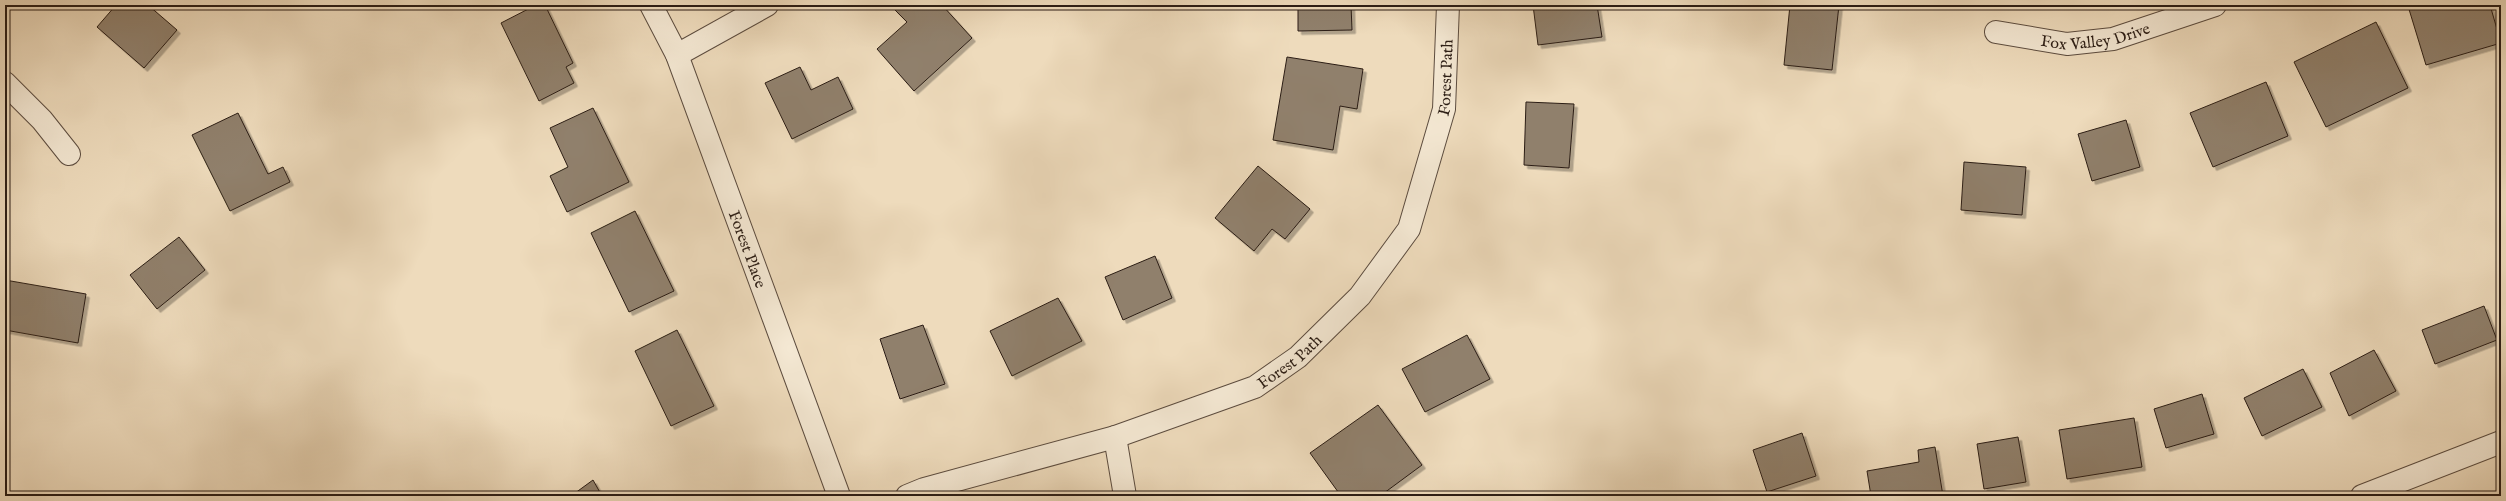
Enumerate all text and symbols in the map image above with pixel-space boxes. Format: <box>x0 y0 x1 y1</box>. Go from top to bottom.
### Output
street label: Fox Valley Drive <box>2039 19 2153 56</box>
street label: Forest Path <box>1434 38 1459 119</box>
street label: Forest Place <box>723 208 770 291</box>
street label: Forest Path <box>1254 331 1327 394</box>

